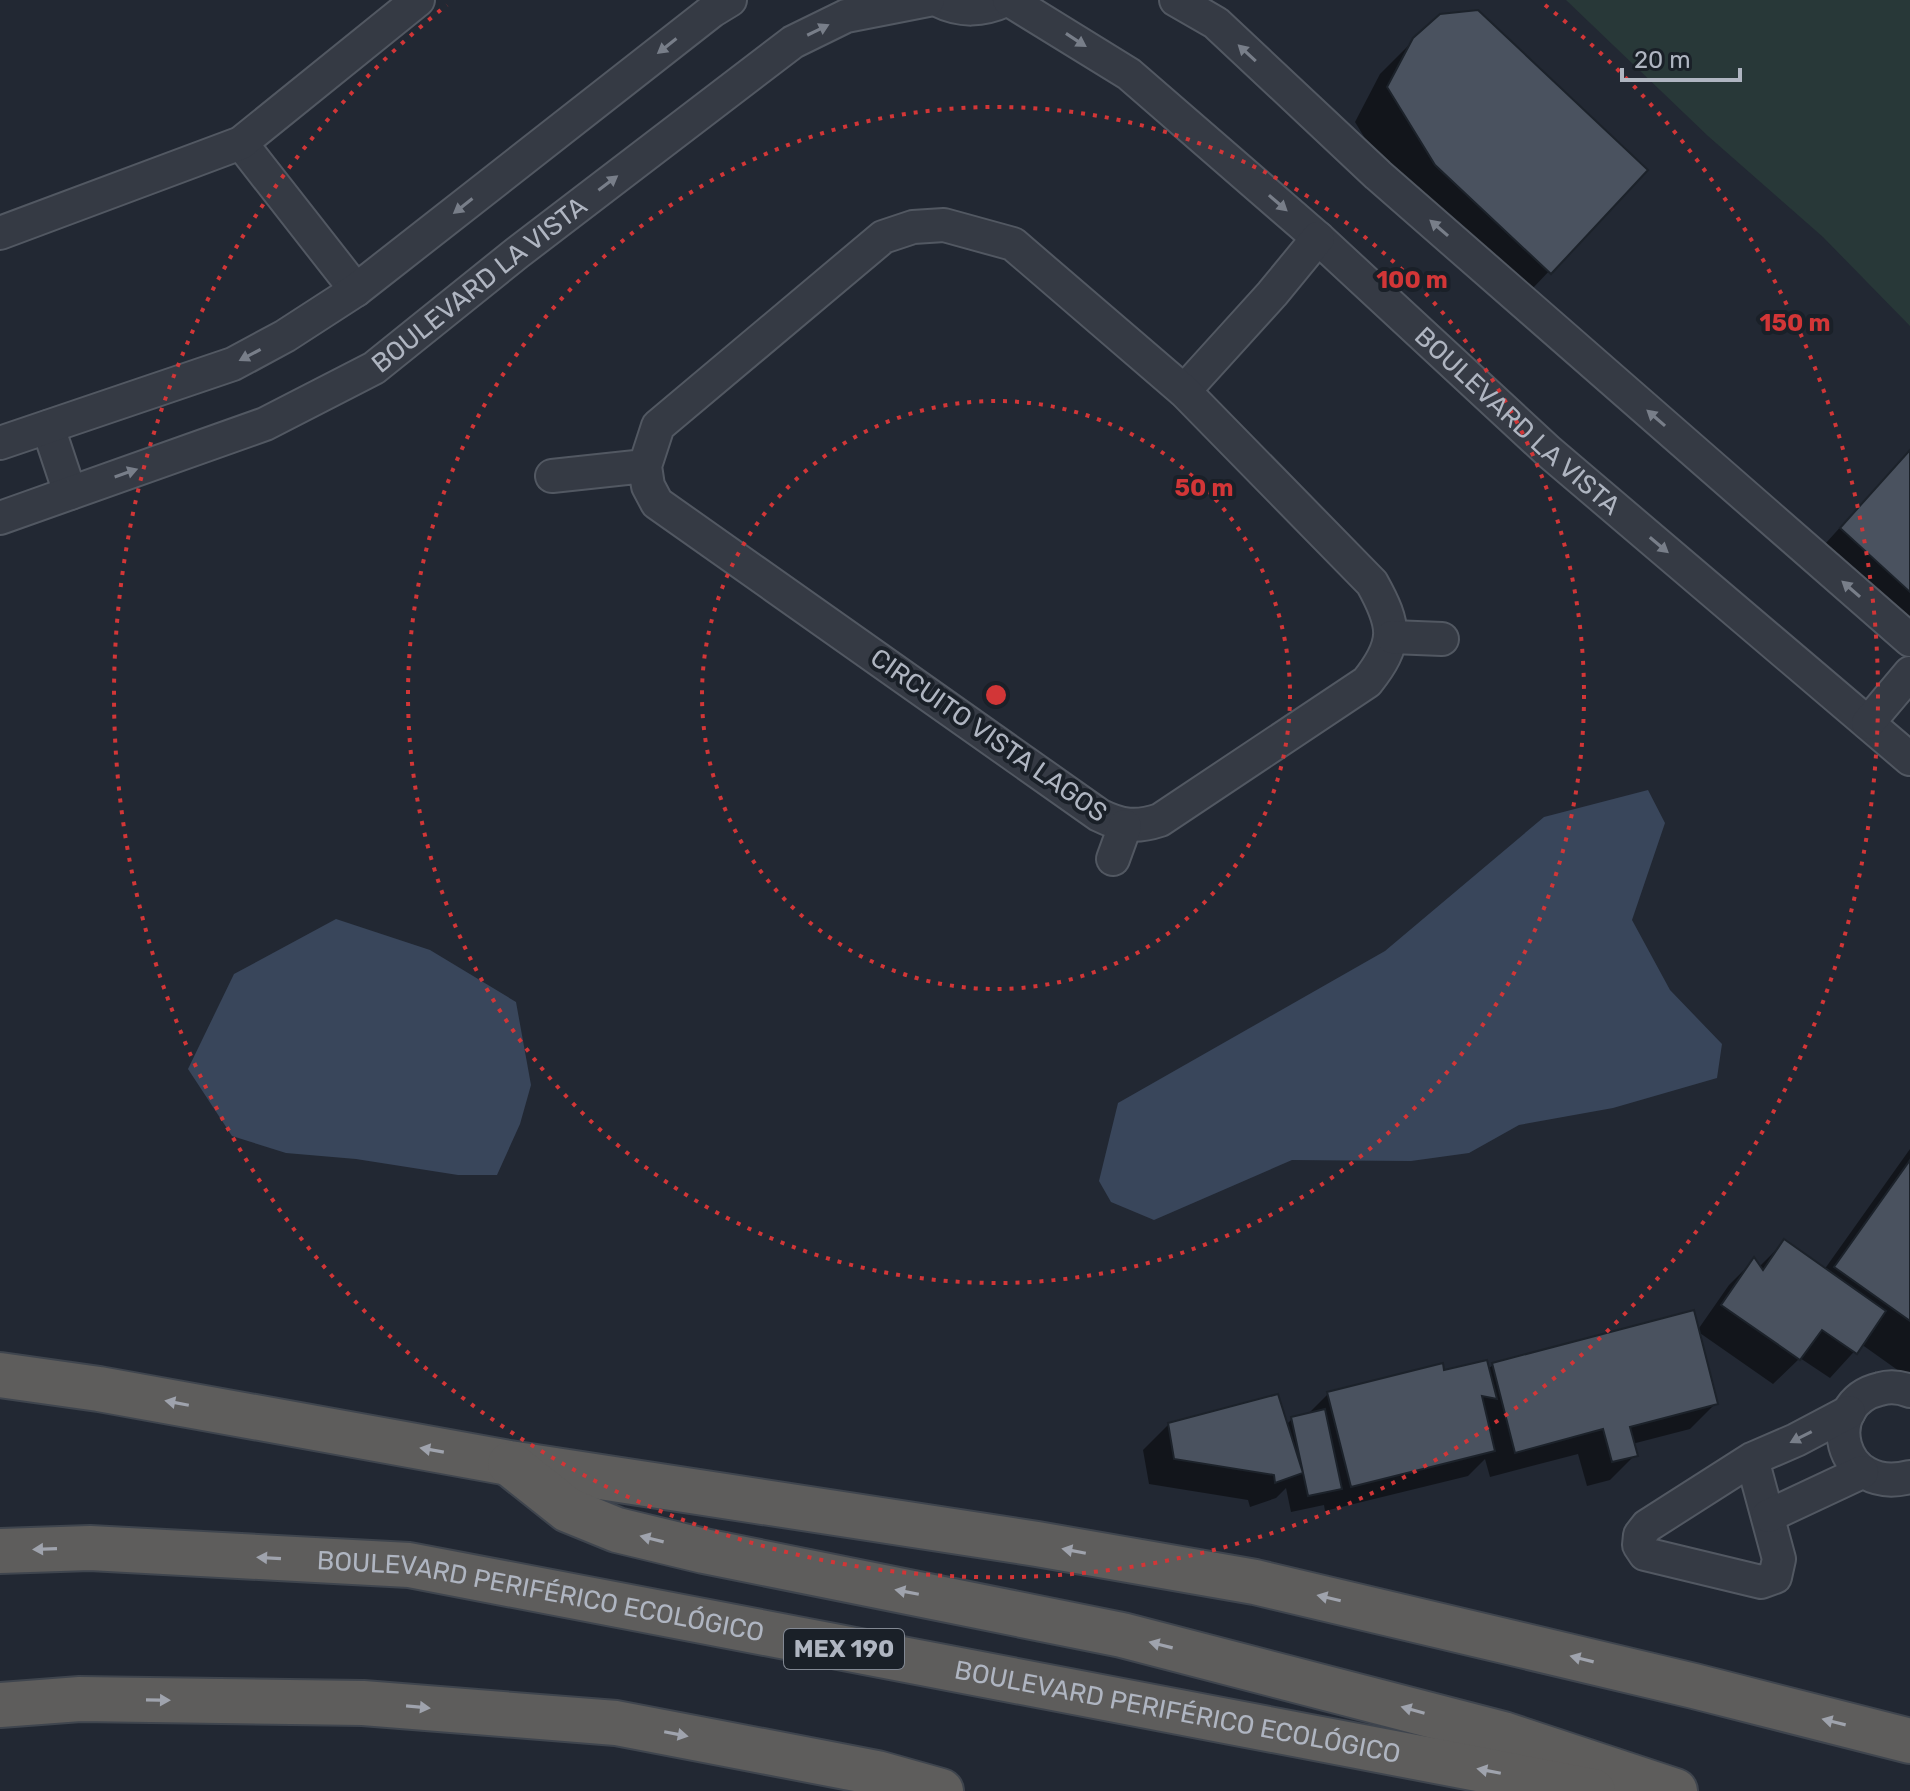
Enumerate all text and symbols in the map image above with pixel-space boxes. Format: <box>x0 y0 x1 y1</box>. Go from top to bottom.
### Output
one-way arrow <box>806 23 829 37</box>
scale bar <box>1622 32 1740 82</box>
one-way arrow <box>1065 33 1087 47</box>
one-way arrow <box>657 37 677 53</box>
one-way arrow <box>1238 44 1257 62</box>
text: 20 m <box>1634 46 1691 74</box>
one-way arrow <box>598 176 618 192</box>
street label: BOULEVARD LA VISTA <box>366 190 593 380</box>
one-way arrow <box>1268 194 1287 212</box>
one-way arrow <box>453 198 473 214</box>
one-way arrow <box>1429 220 1449 237</box>
text: 100 m <box>1376 266 1448 294</box>
text: 150 m <box>1760 309 1830 337</box>
street label: BOULEVARD LA VISTA <box>1408 321 1626 522</box>
one-way arrow <box>239 347 261 361</box>
one-way arrow <box>1646 409 1665 427</box>
one-way arrow <box>114 466 138 479</box>
text: 50 m <box>1175 474 1233 502</box>
one-way arrow <box>1648 536 1668 553</box>
one-way arrow <box>1842 581 1862 598</box>
street label: CIRCUITO VISTA LAGOS <box>865 642 1113 829</box>
centre of rings <box>982 681 1010 709</box>
one-way arrow <box>164 1396 189 1409</box>
one-way arrow <box>1790 1430 1813 1444</box>
one-way arrow <box>420 1443 445 1455</box>
one-way arrow <box>640 1532 665 1545</box>
one-way arrow <box>32 1543 57 1556</box>
one-way arrow <box>1061 1544 1086 1556</box>
street label: BOULEVARD PERIFÉRICO ECOLÓGICO <box>316 1545 767 1648</box>
one-way arrow <box>256 1551 281 1564</box>
one-way arrow <box>894 1585 919 1598</box>
one-way arrow <box>1317 1591 1342 1604</box>
road number: MEX 190 <box>784 1629 904 1669</box>
one-way arrow <box>1149 1638 1174 1651</box>
one-way arrow <box>1570 1652 1595 1665</box>
street label: BOULEVARD PERIFÉRICO ECOLÓGICO <box>952 1654 1403 1770</box>
one-way arrow <box>146 1694 171 1707</box>
one-way arrow <box>406 1701 431 1714</box>
one-way arrow <box>1401 1703 1425 1716</box>
one-way arrow <box>1822 1716 1847 1728</box>
one-way arrow <box>664 1729 689 1741</box>
one-way arrow <box>1476 1765 1501 1777</box>

